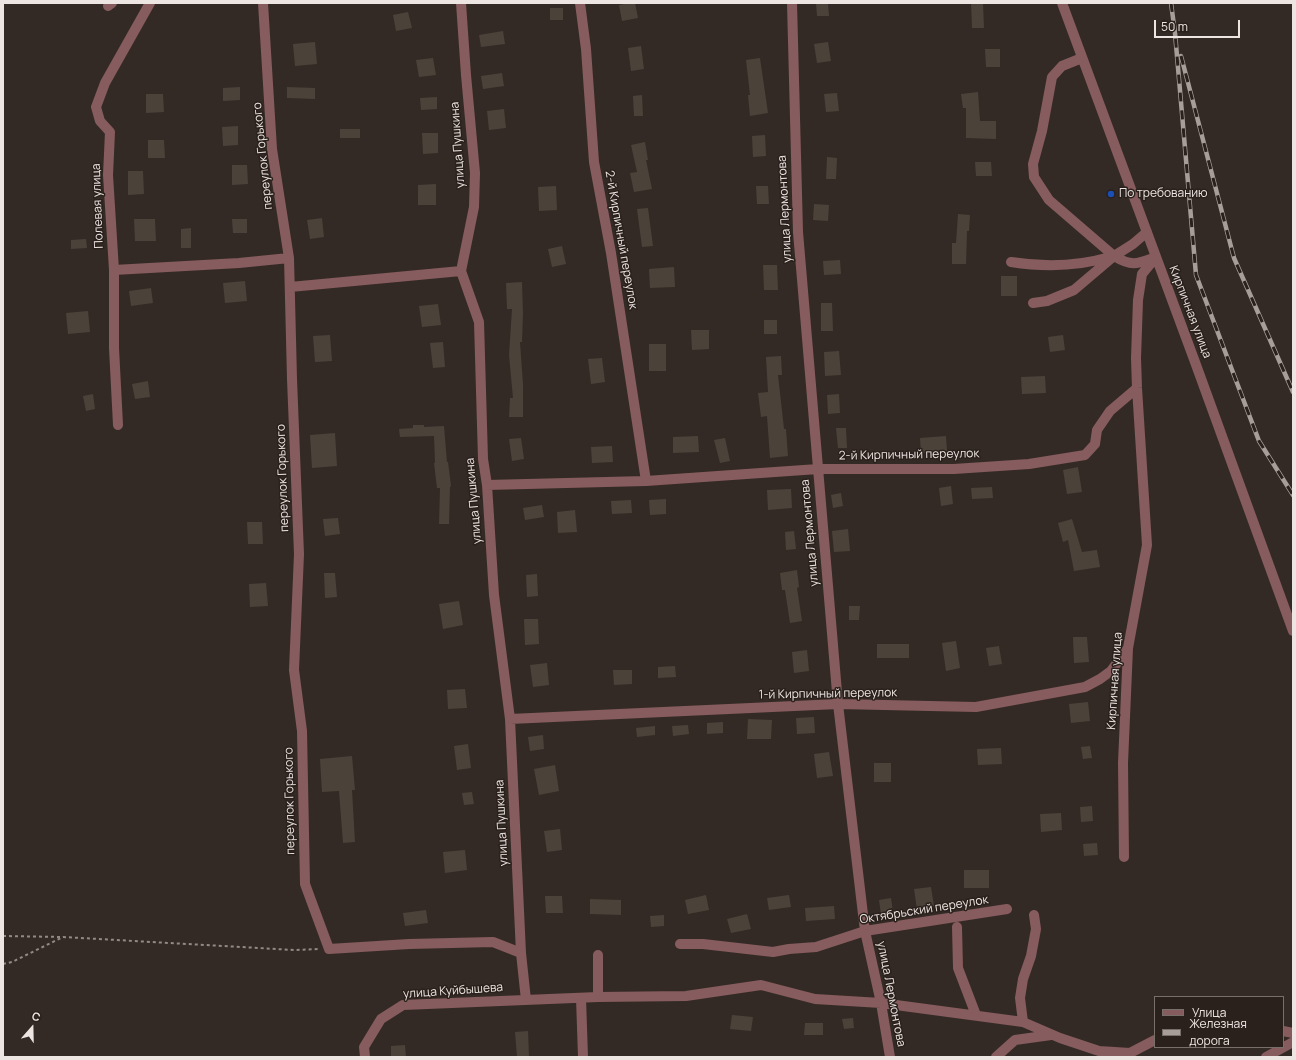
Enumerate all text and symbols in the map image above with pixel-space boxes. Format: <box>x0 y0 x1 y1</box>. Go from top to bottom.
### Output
scale bar <box>1156 12 1242 38</box>
text: 50 m <box>1161 18 1188 35</box>
street label: улица Пушкина <box>448 101 468 189</box>
street label: переулок Горького <box>250 102 276 210</box>
street label: улица Лермонтова <box>775 155 795 263</box>
street label: Полевая улица <box>89 163 107 249</box>
street label: 2-й Кирпичный переулок <box>602 170 640 310</box>
place label: По требованию <box>1119 187 1208 201</box>
marker: По требованию <box>1106 189 1116 199</box>
street label: Кирпичная улица <box>1166 264 1214 360</box>
street label: переулок Горького <box>274 424 292 532</box>
street label: 2-й Кирпичный переулок <box>839 447 979 463</box>
street label: улица Пушкина <box>463 457 485 545</box>
street label: улица Лермонтова <box>798 479 822 587</box>
street label: Кирпичная улица <box>1104 632 1126 730</box>
street label: 1-й Кирпичный переулок <box>759 686 897 702</box>
street label: переулок Горького <box>282 747 298 855</box>
street label: улица Пушкина <box>493 779 511 867</box>
street label: Октябрьский переулок <box>859 893 989 927</box>
street label: улица Лермонтова <box>874 940 908 1048</box>
street label: улица Куйбышева <box>402 980 504 1002</box>
legend <box>1154 996 1284 1048</box>
text: Улица <box>1192 1004 1226 1021</box>
north arrow <box>12 1008 52 1048</box>
text: С <box>30 1008 43 1025</box>
text: Железная дорога <box>1189 1015 1247 1049</box>

